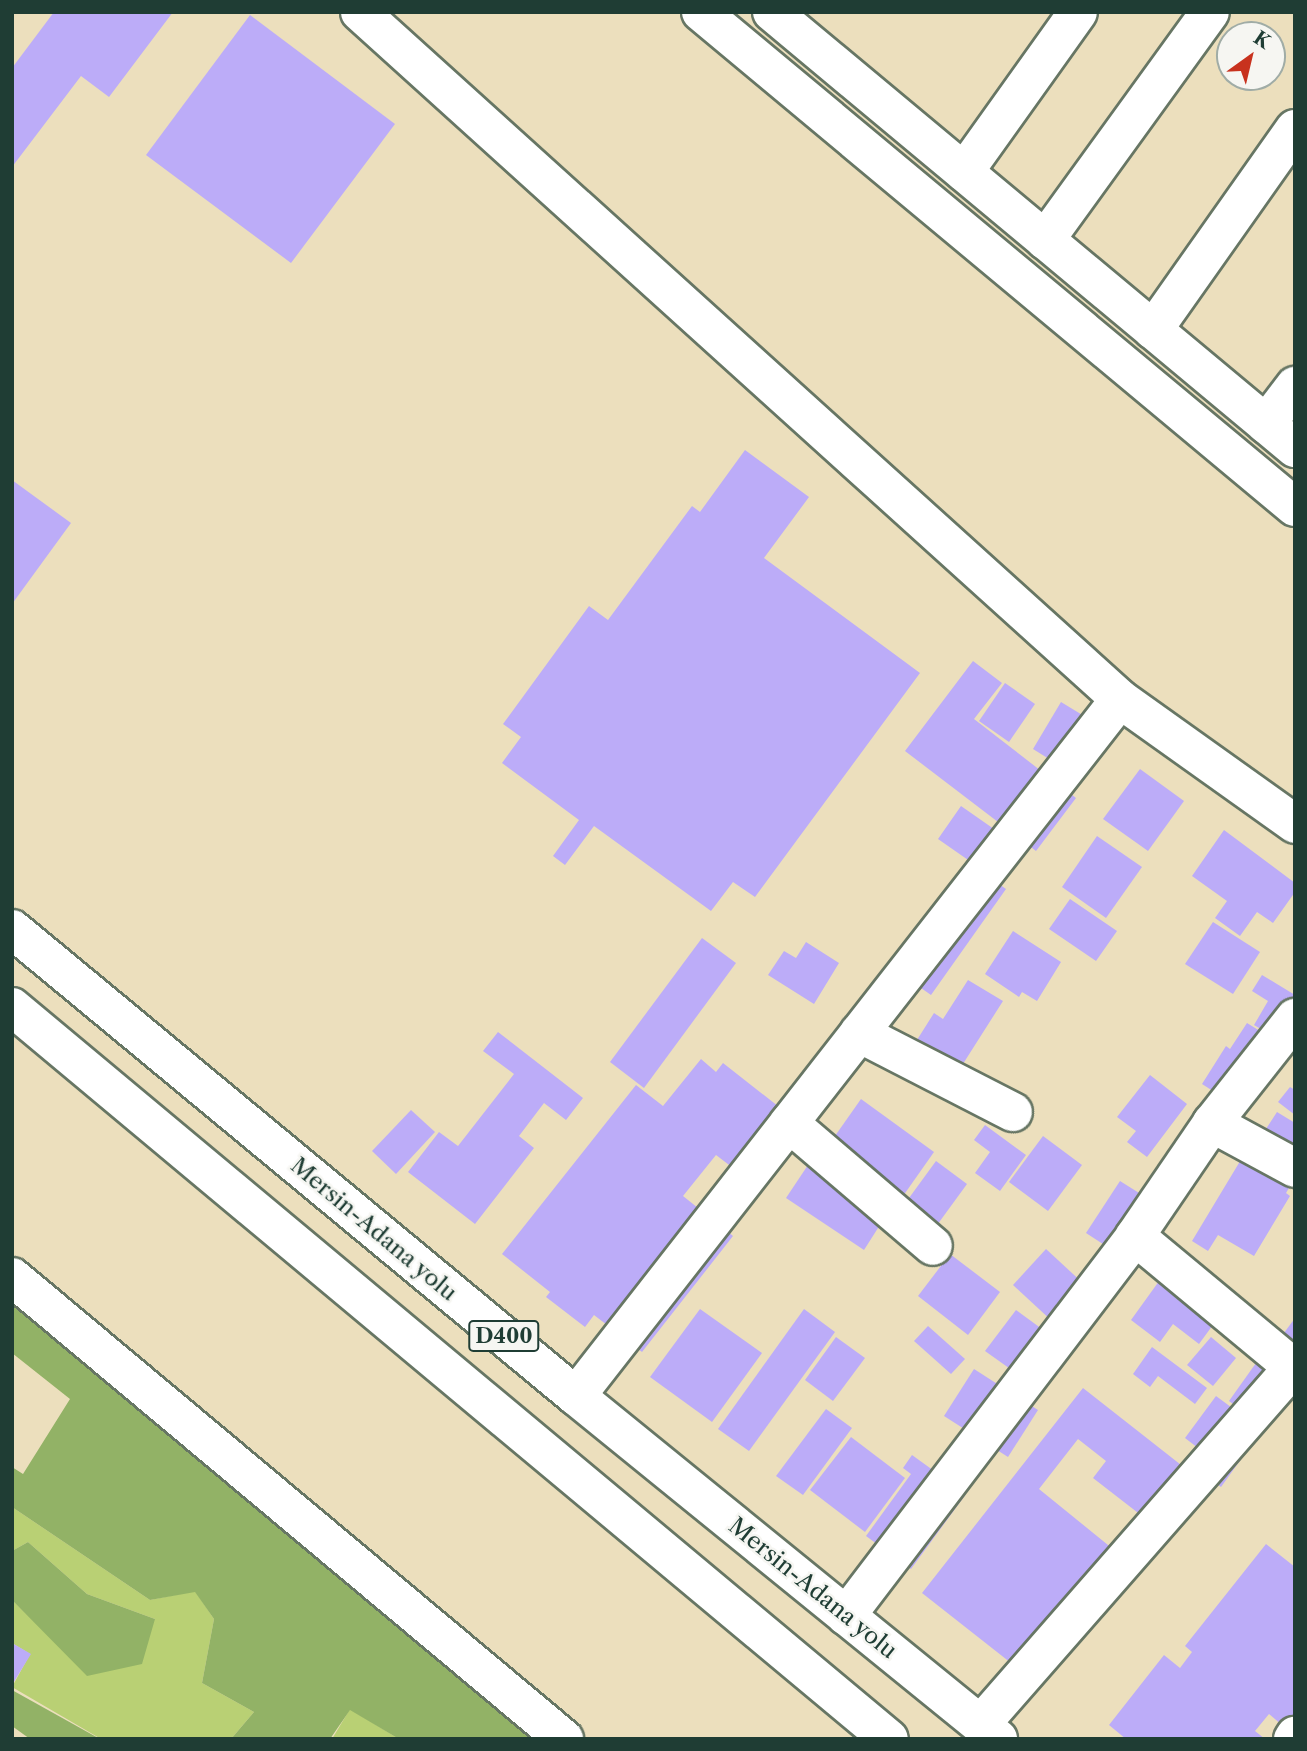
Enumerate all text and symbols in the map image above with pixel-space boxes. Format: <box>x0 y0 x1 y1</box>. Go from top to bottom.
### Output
north arrow <box>1216 21 1286 91</box>
text: K <box>1249 26 1275 54</box>
street label: Mersin-Adana yolu <box>285 1151 463 1307</box>
road number: D400 <box>467 1318 541 1354</box>
street label: Mersin-Adana yolu <box>723 1511 903 1665</box>

